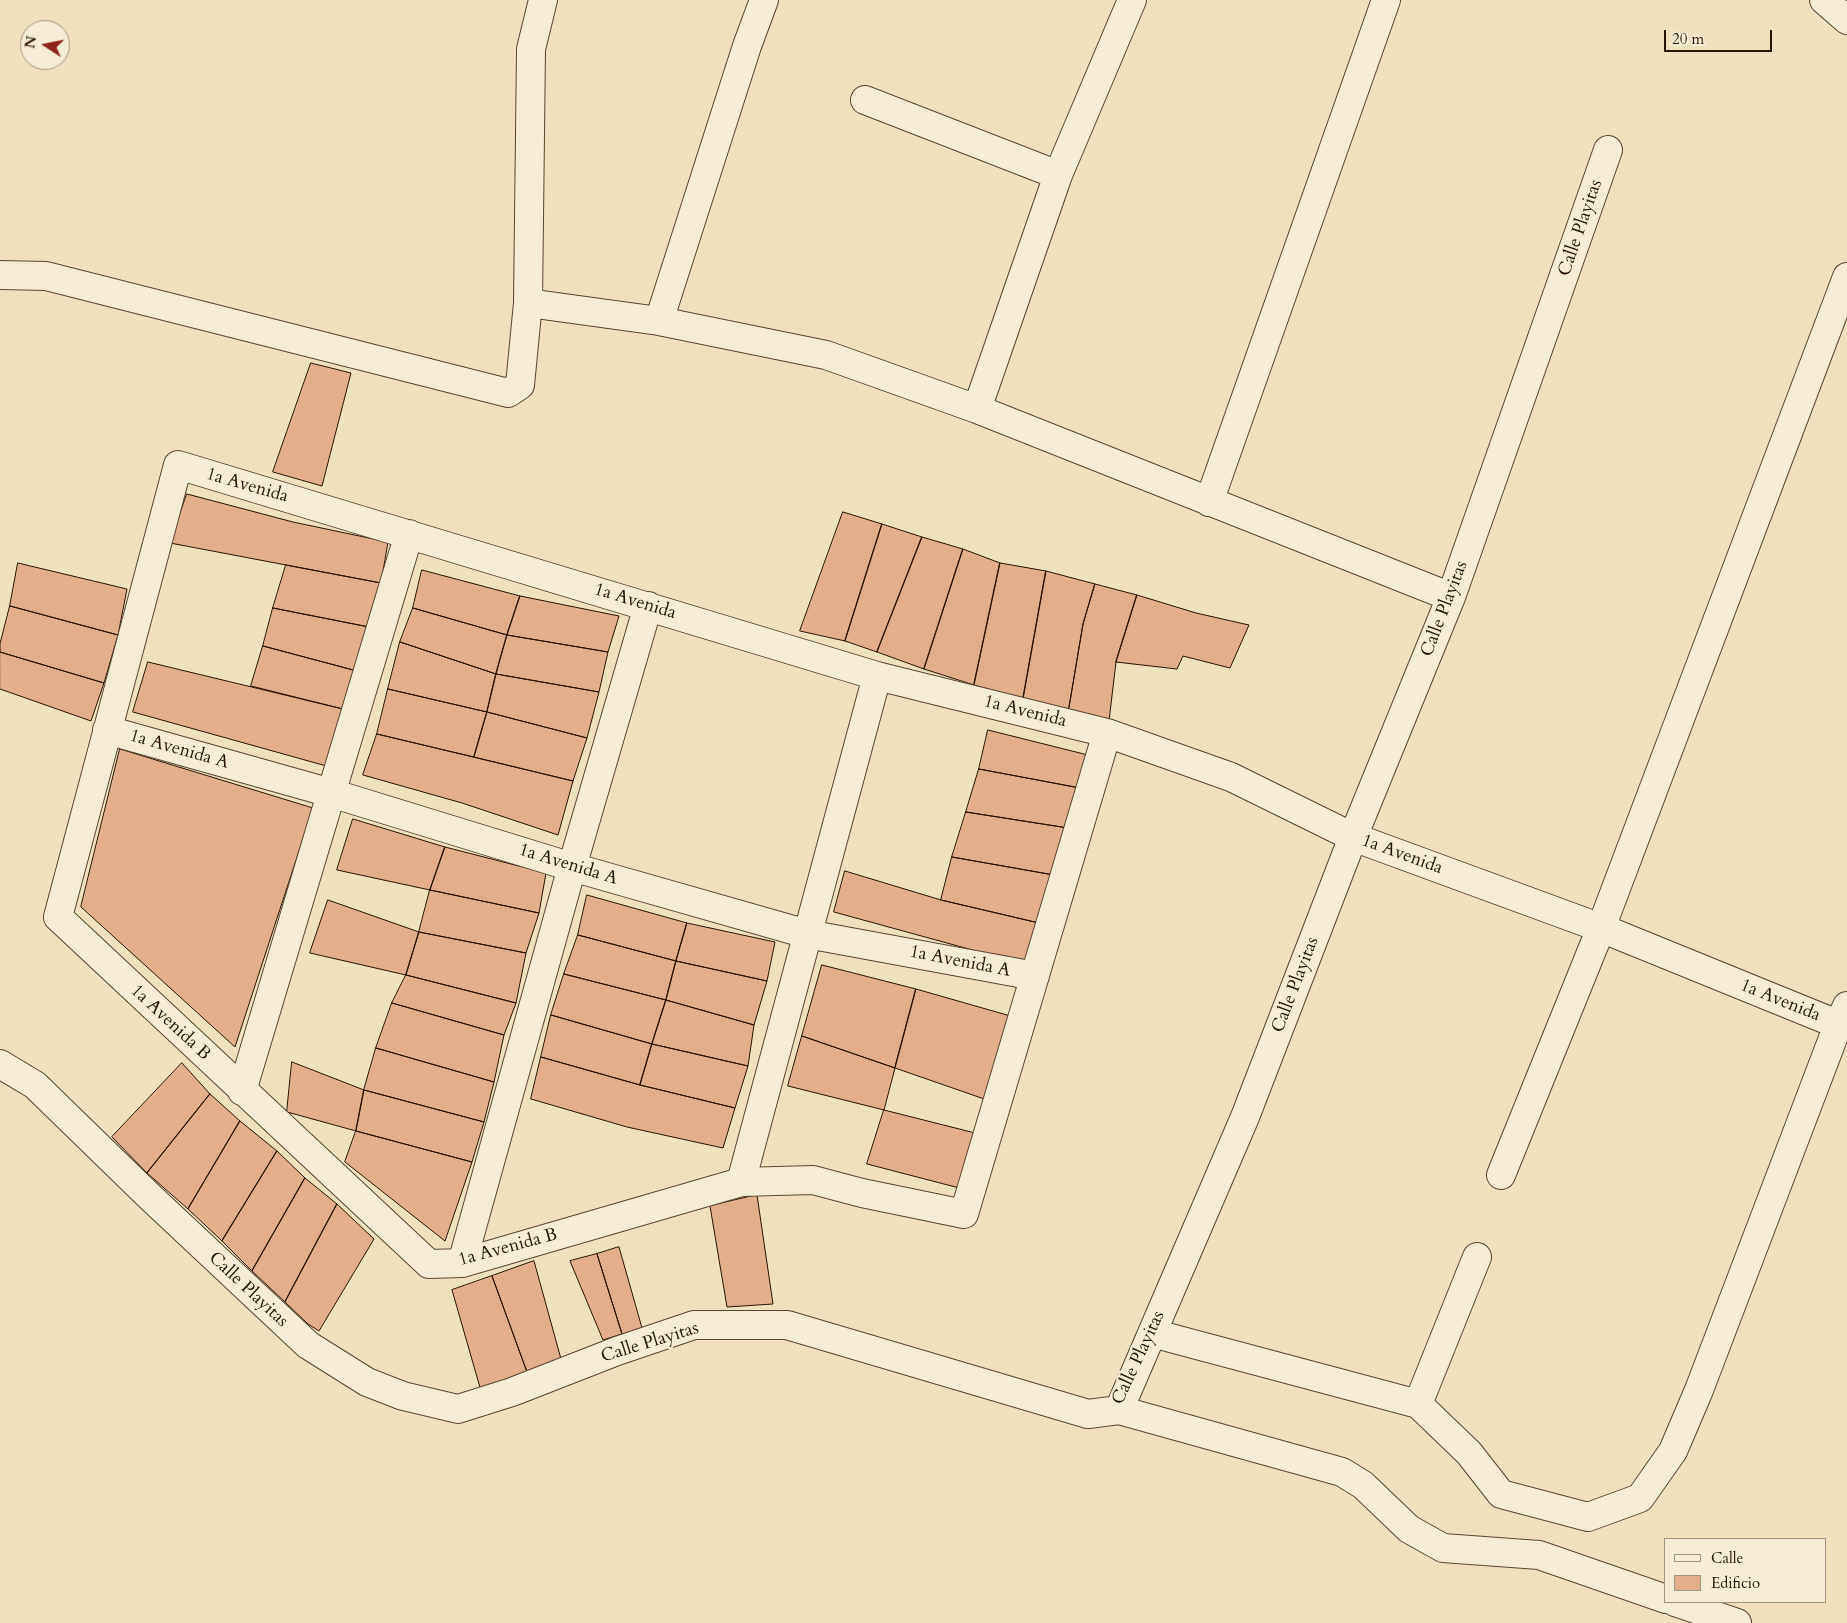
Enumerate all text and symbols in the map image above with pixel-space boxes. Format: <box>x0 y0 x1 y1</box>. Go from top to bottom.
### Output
north arrow <box>20 20 70 70</box>
scale bar <box>1667 20 1774 52</box>
text: 20 m <box>1672 29 1704 49</box>
text: N <box>20 34 41 50</box>
street label: Calle Playitas <box>1554 177 1608 279</box>
street label: 1a Avenida <box>203 464 291 508</box>
street label: Calle Playitas <box>1417 558 1473 660</box>
street label: 1a Avenida <box>591 579 679 625</box>
street label: 1a Avenida <box>981 691 1069 733</box>
street label: 1a Avenida A <box>127 726 231 774</box>
street label: 1a Avenida <box>1359 830 1445 880</box>
street label: 1a Avenida A <box>516 840 620 890</box>
street label: Calle Playitas <box>1268 934 1324 1036</box>
street label: 1a Avenida A <box>908 942 1012 982</box>
street label: 1a Avenida <box>1737 975 1823 1027</box>
street label: 1a Avenida B <box>125 980 215 1066</box>
street label: 1a Avenida B <box>456 1224 560 1272</box>
street label: Calle Playitas <box>204 1248 292 1332</box>
street label: Calle Playitas <box>1108 1308 1170 1408</box>
street label: Calle Playitas <box>599 1318 701 1368</box>
legend <box>1664 1538 1827 1603</box>
text: Calle <box>1711 1548 1743 1568</box>
text: Edificio <box>1711 1573 1760 1593</box>

